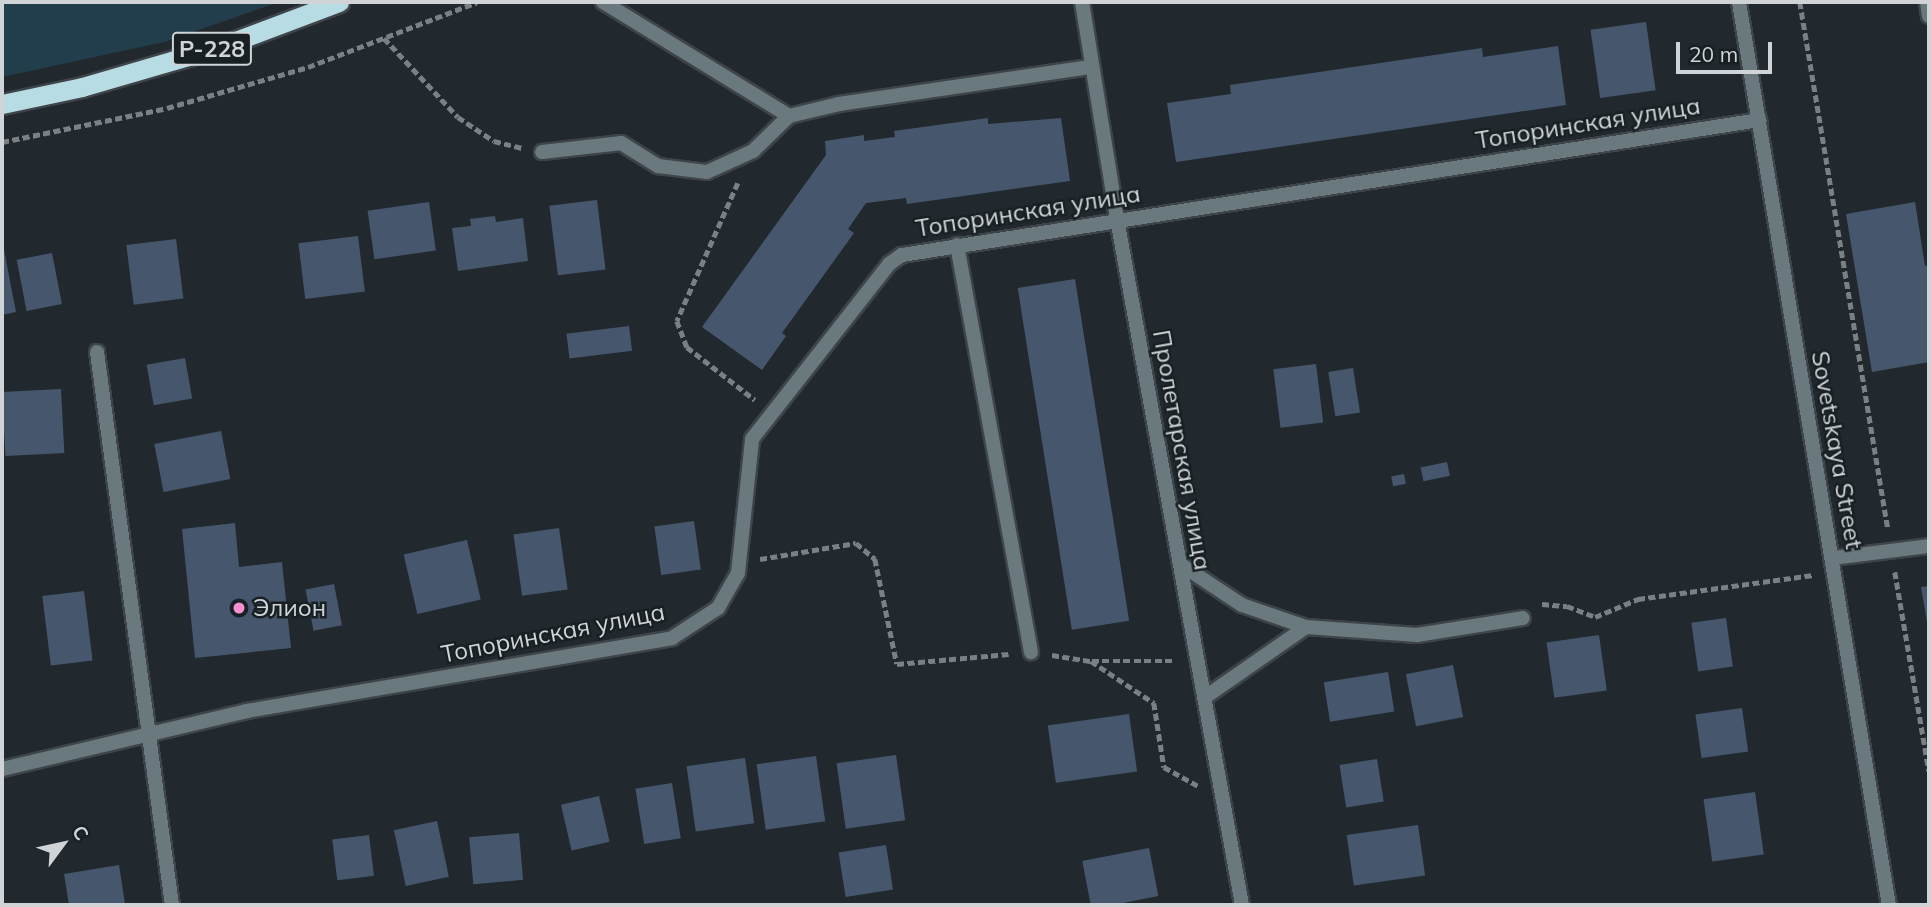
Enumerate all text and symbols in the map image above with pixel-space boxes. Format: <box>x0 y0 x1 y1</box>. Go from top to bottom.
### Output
scale bar <box>1679 28 1775 72</box>
road number: Р-228 <box>172 30 252 68</box>
text: 20 m <box>1689 41 1738 67</box>
street label: Топоринская улица <box>1474 91 1702 155</box>
street label: Топоринская улица <box>914 179 1142 243</box>
street label: Пролетарская улица <box>1147 328 1217 572</box>
street label: Sovetskaya Street <box>1805 349 1869 551</box>
place label: Элион <box>253 594 326 622</box>
street label: Топоринская улица <box>439 597 667 669</box>
marker: Элион <box>231 600 247 616</box>
north arrow <box>28 809 98 879</box>
text: С <box>67 821 94 845</box>

